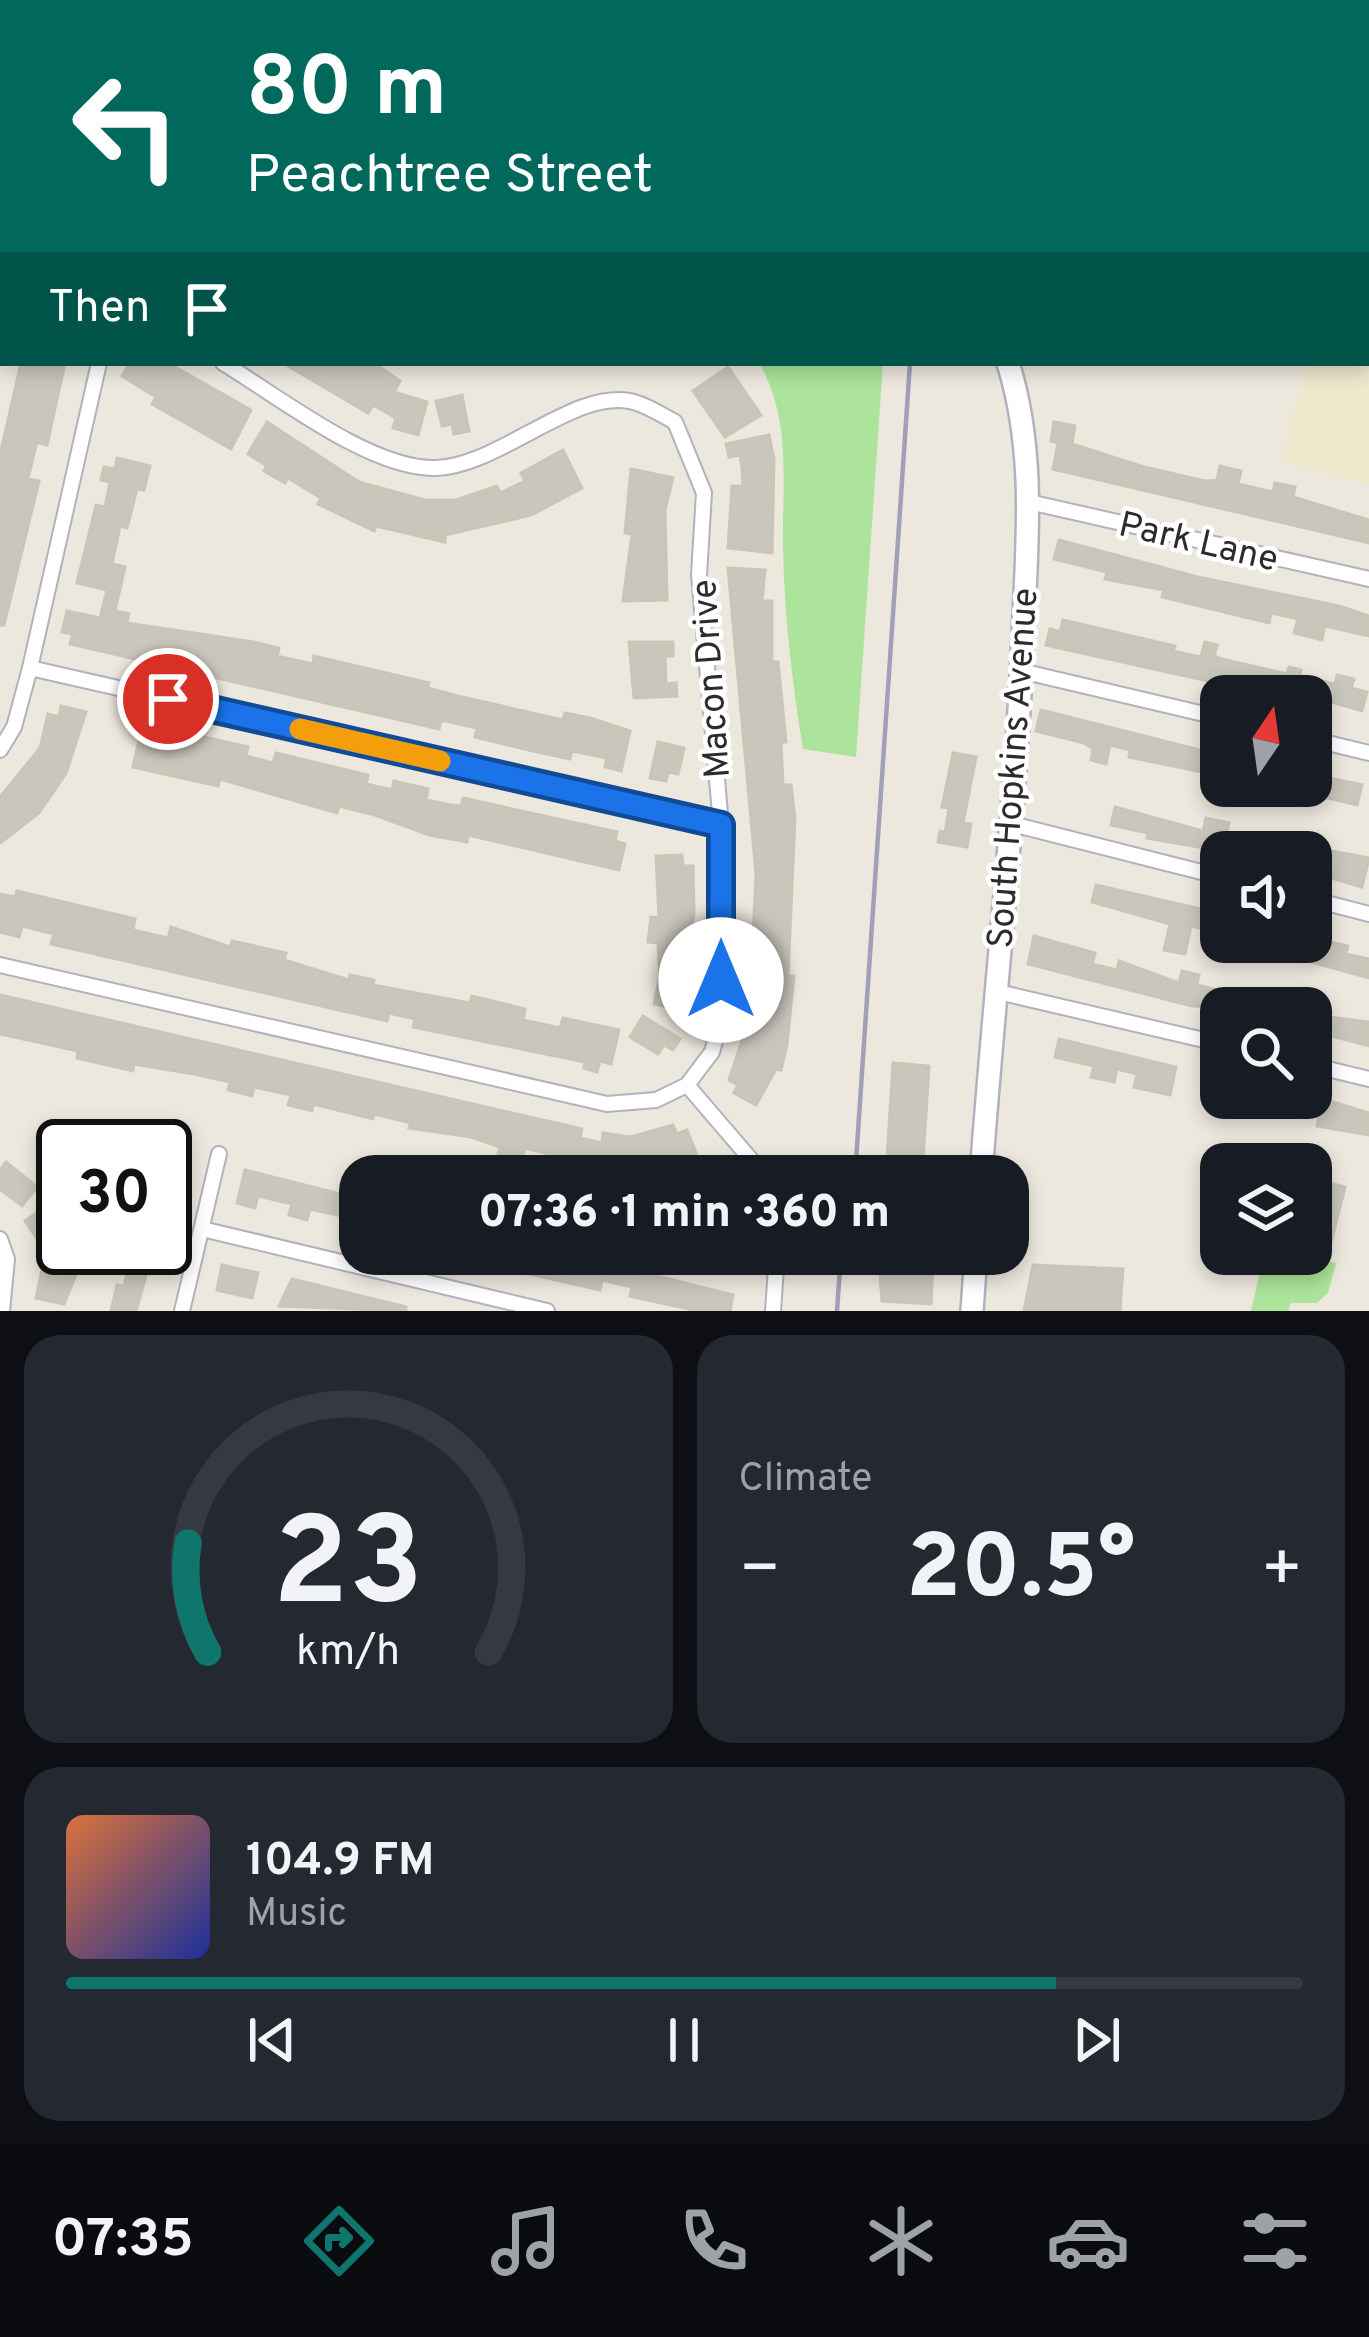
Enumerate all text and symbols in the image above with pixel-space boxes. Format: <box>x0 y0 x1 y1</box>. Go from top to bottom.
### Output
text: 80 m <box>246 39 447 145</box>
icon: left <box>48 48 204 204</box>
text: Peachtree Street <box>246 143 653 212</box>
icon: arrive <box>174 276 240 342</box>
text: Then <box>48 281 150 338</box>
street label: Park Lane <box>1114 503 1282 585</box>
street label: Macon Drive <box>683 578 743 780</box>
street label: South Hopkins Avenue <box>979 587 1051 950</box>
pin <box>117 648 219 750</box>
icon: arrive <box>135 666 201 732</box>
north arrow <box>1200 675 1332 807</box>
map controls <box>1200 675 1332 1275</box>
button: sound <box>1200 831 1332 963</box>
position arrow <box>658 917 784 1043</box>
button: search <box>1200 987 1332 1119</box>
speed limit sign: 30 <box>36 1119 192 1275</box>
button: layers <box>1200 1143 1332 1275</box>
text: 07:36 · 1 min · 360 m <box>478 1186 890 1243</box>
text: Climate <box>739 1456 872 1505</box>
text: 23 <box>273 1491 424 1649</box>
text: 20.5° <box>906 1516 1135 1629</box>
text: − <box>739 1531 781 1614</box>
text: + <box>1260 1531 1303 1614</box>
text: km/h <box>296 1626 400 1680</box>
text: 104.9 FM <box>246 1834 435 1891</box>
text: Music <box>246 1891 347 1940</box>
icon: previous <box>239 2007 305 2073</box>
icon: pause <box>651 2007 717 2073</box>
icon: next <box>1064 2007 1130 2073</box>
icon: directions <box>297 2199 381 2283</box>
icon: music <box>484 2199 568 2283</box>
icon: phone <box>672 2199 756 2283</box>
icon: climate <box>859 2199 943 2283</box>
icon: car <box>1046 2199 1130 2283</box>
icon: filters <box>1233 2199 1317 2283</box>
text: 07:35 <box>52 2207 194 2276</box>

